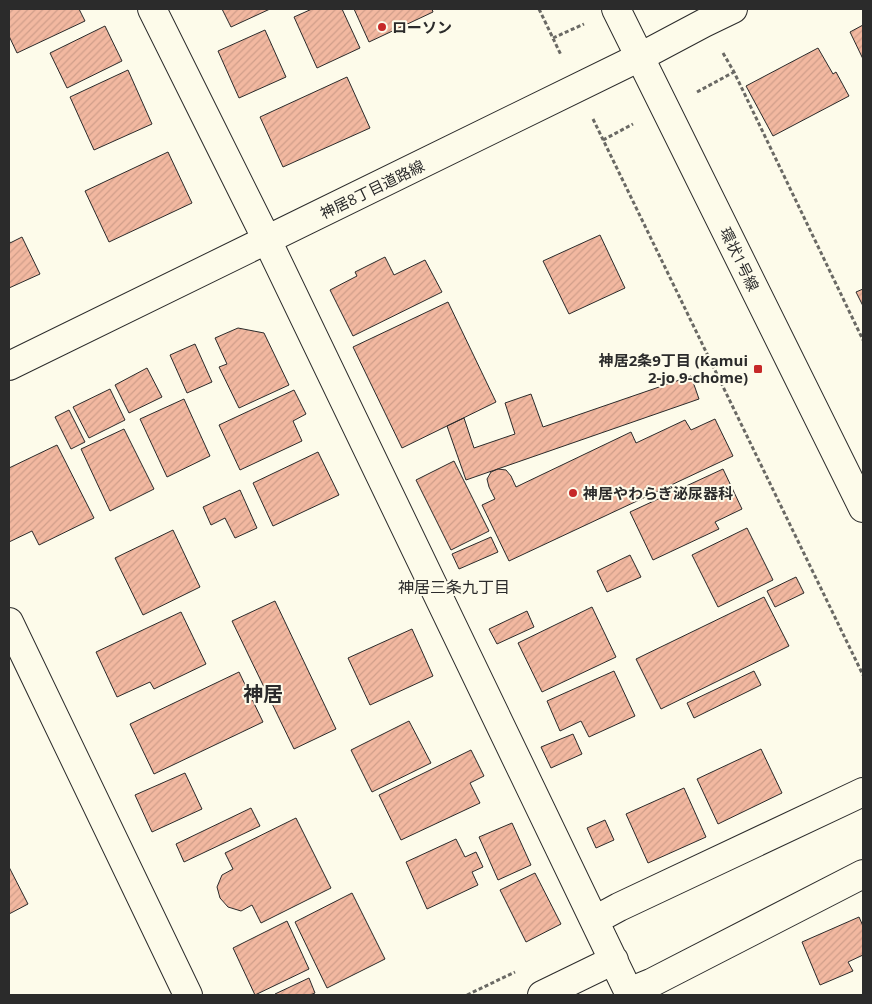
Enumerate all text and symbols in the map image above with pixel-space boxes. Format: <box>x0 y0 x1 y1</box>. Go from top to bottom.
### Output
place label: ローソン <box>392 17 452 37</box>
marker: ローソン <box>376 21 388 33</box>
street label: 神居8丁目道路線 <box>317 155 427 223</box>
street label: 環状1号線 <box>716 224 764 294</box>
place label: 神居2条9丁目 (Kamui 2-jo 9-chome) <box>598 350 748 387</box>
marker: 神居2条9丁目 (Kamui 2-jo 9-chome) <box>752 363 764 375</box>
place label: 神居やわらぎ泌尿器科 <box>582 483 733 503</box>
marker: 神居やわらぎ泌尿器科 <box>567 487 579 499</box>
district label: 神居三条九丁目 <box>398 576 510 598</box>
district label: 神居 <box>243 680 283 707</box>

